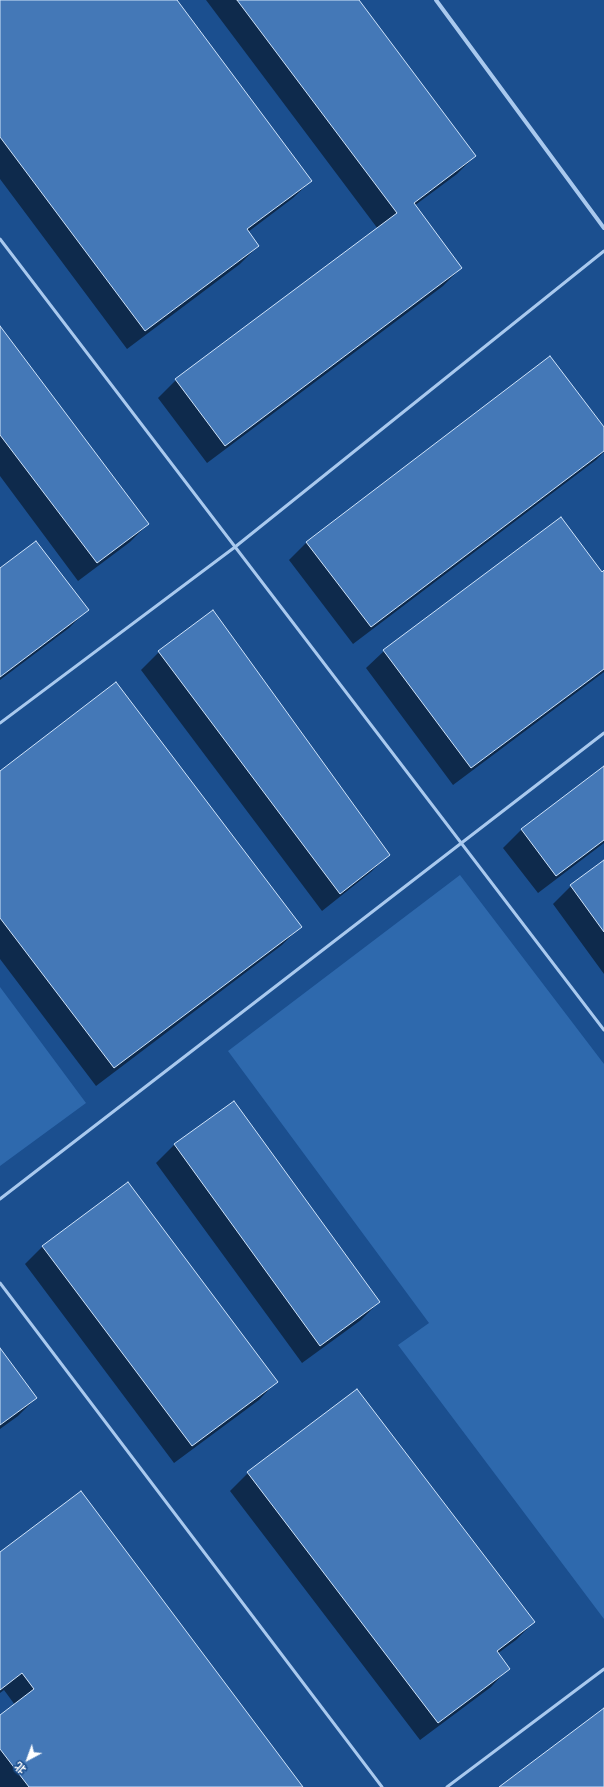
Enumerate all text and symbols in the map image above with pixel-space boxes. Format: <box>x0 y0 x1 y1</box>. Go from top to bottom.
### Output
north arrow <box>8 1739 48 1779</box>
text: 北 <box>12 1760 28 1776</box>

